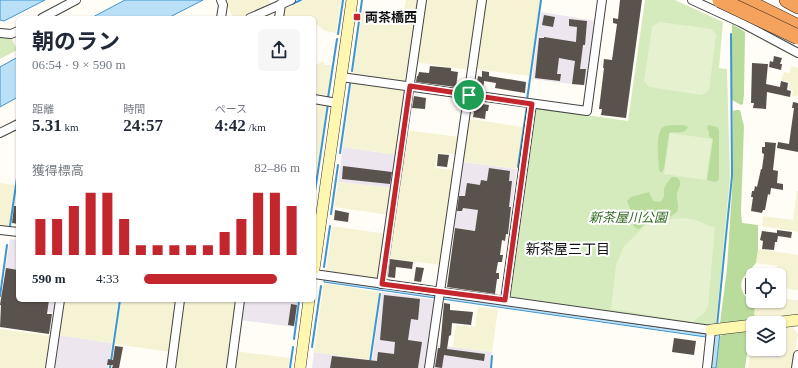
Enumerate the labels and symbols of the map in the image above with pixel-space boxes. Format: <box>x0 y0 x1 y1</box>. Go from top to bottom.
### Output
place label: 両茶橋西 <box>365 10 417 25</box>
marker: 両茶橋西 <box>352 12 362 22</box>
pin <box>452 78 486 112</box>
park label: 新茶屋川公園 <box>589 210 669 225</box>
district label: 新茶屋三丁目 <box>526 242 610 257</box>

